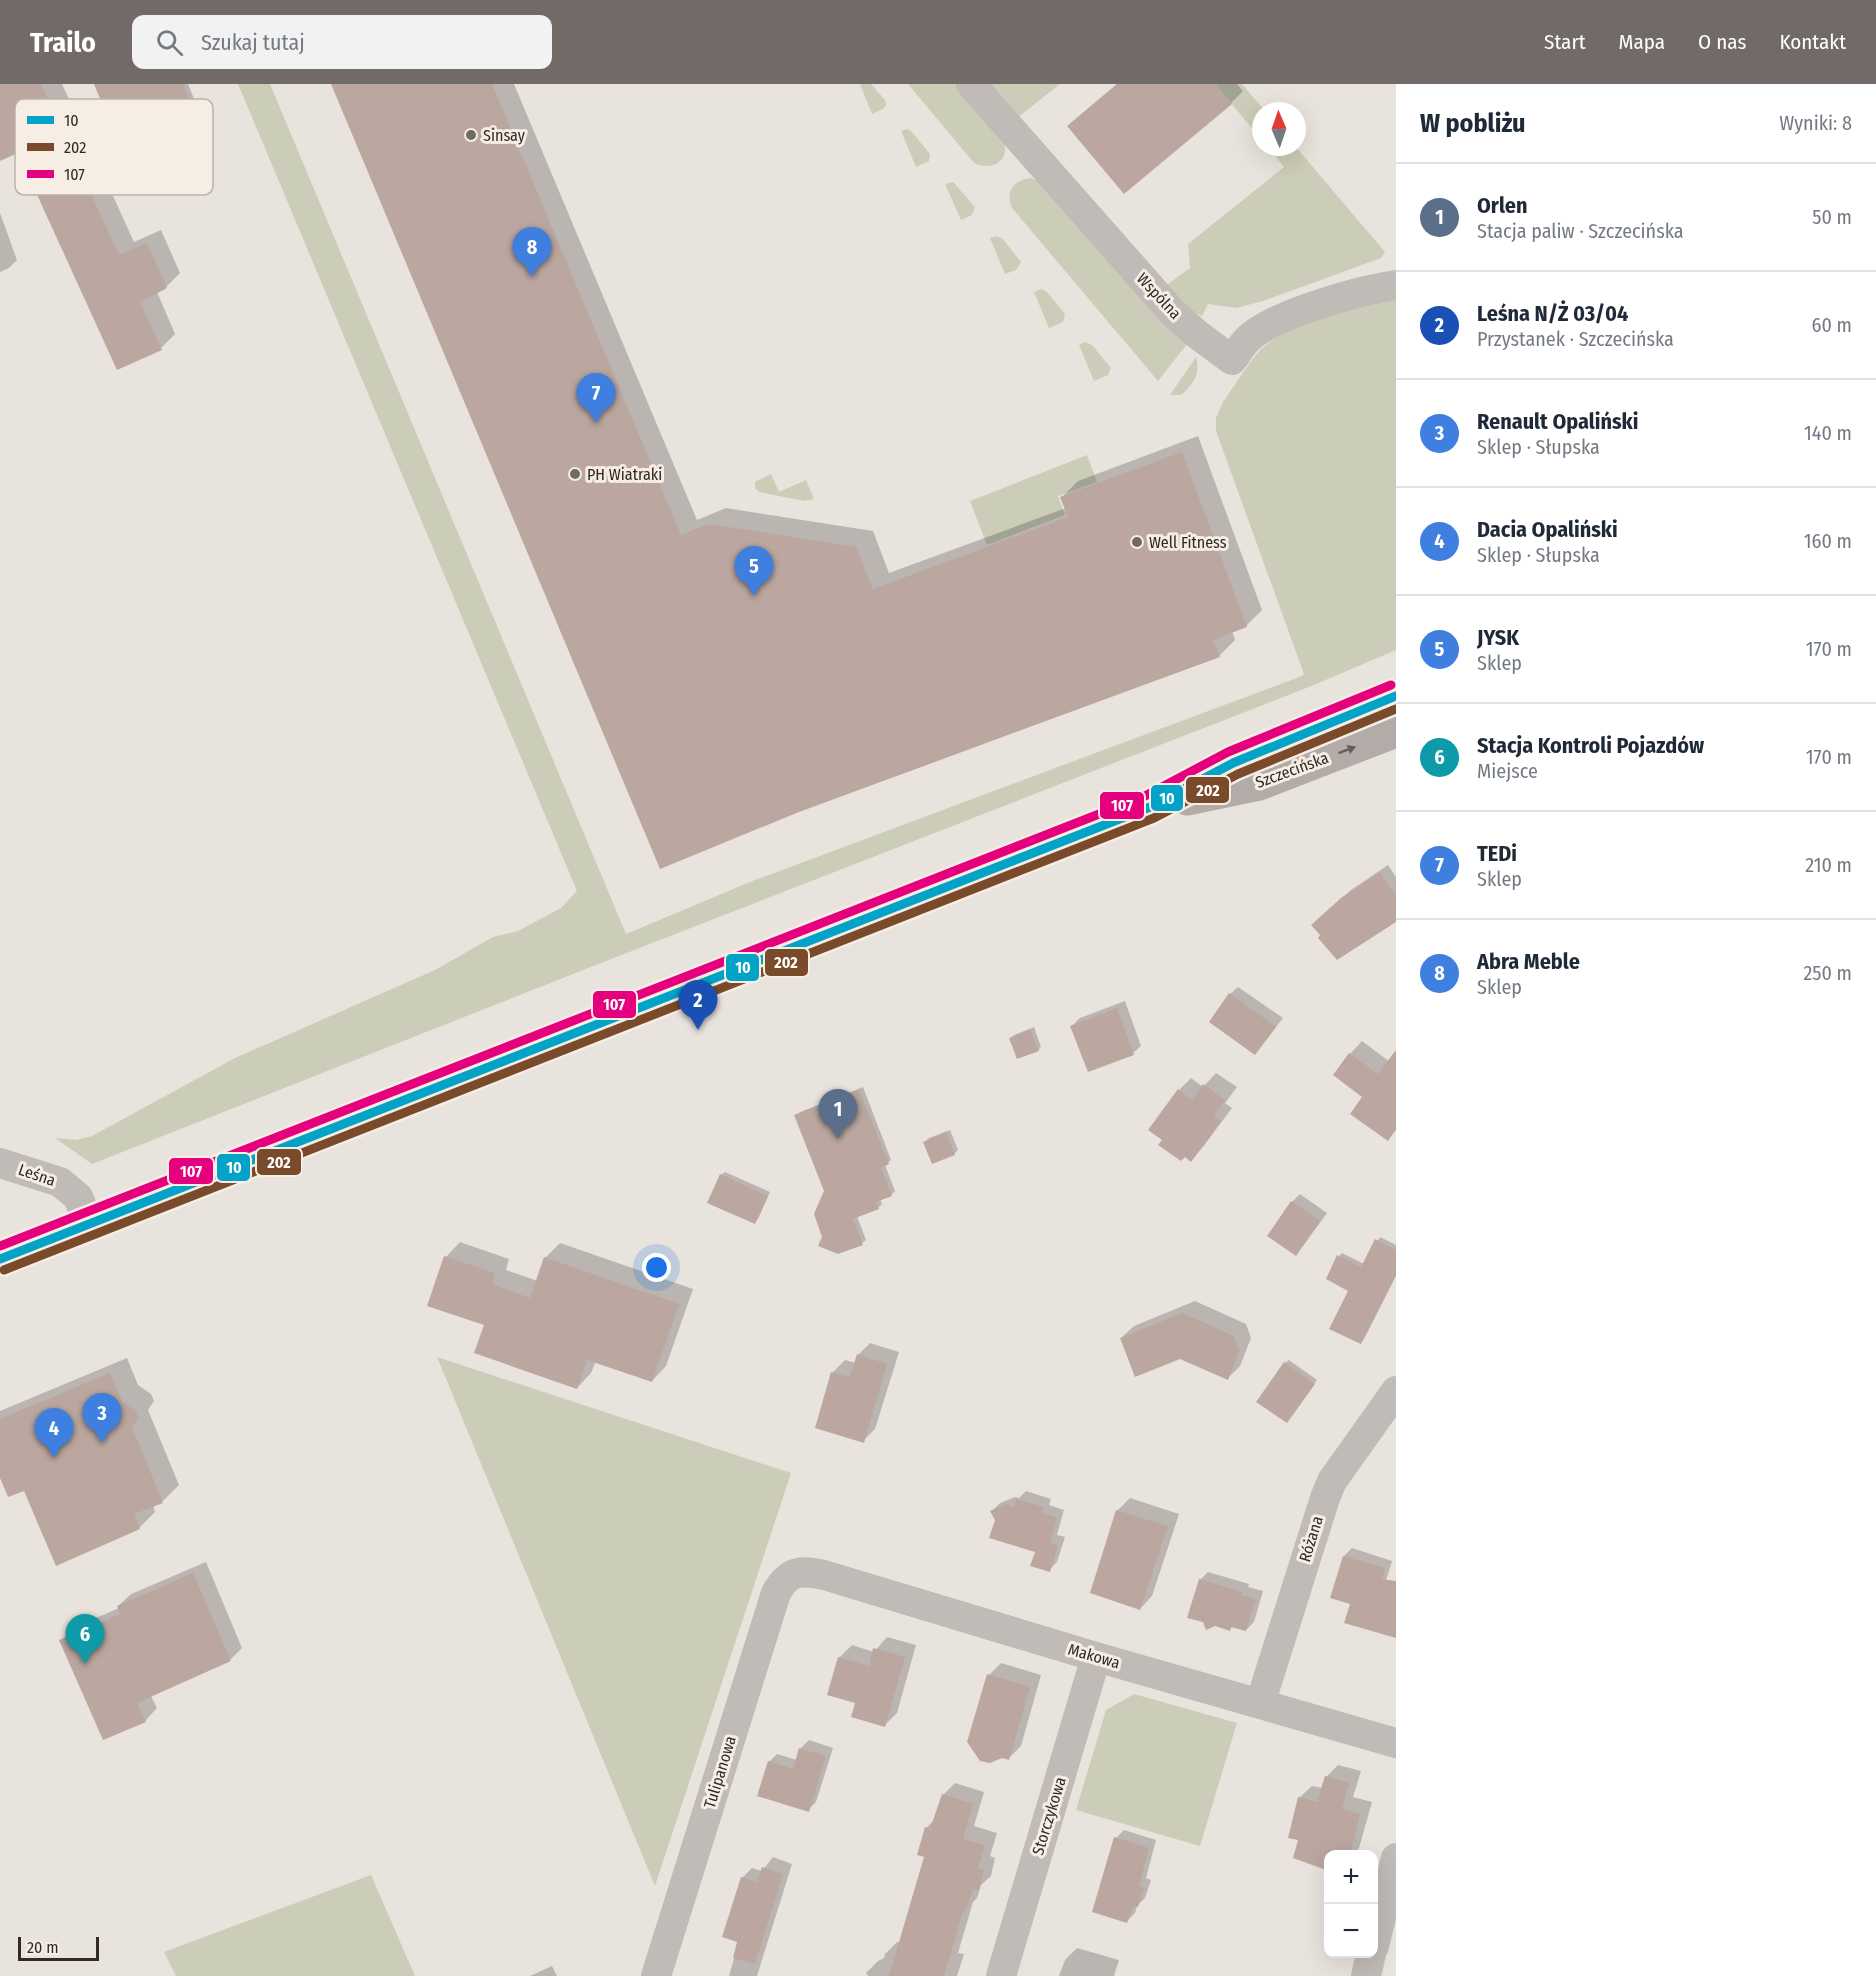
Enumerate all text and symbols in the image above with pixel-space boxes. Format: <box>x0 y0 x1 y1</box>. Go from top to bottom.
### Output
search box <box>132 15 552 69</box>
text: Trailo <box>30 26 96 59</box>
icon: search <box>153 26 186 59</box>
text: Szukaj tutaj <box>201 29 305 56</box>
text: Start <box>1544 29 1586 55</box>
text: Mapa <box>1619 29 1665 55</box>
text: O nas <box>1698 29 1746 55</box>
text: Kontakt <box>1779 29 1846 55</box>
legend <box>15 99 213 195</box>
north arrow <box>1252 102 1306 156</box>
text: W pobliżu <box>1420 108 1526 139</box>
text: 10 <box>64 111 79 130</box>
text: Wyniki: 8 <box>1779 111 1852 135</box>
place label: Sinsay <box>483 126 526 145</box>
marker: Sinsay <box>464 128 478 142</box>
text: 202 <box>64 138 86 157</box>
text: 107 <box>64 165 85 184</box>
text: Orlen <box>1477 192 1528 219</box>
text: 1 <box>1435 205 1444 229</box>
text: 50 m <box>1812 205 1852 229</box>
text: Stacja paliw · Szczecińska <box>1477 219 1684 243</box>
pin: 8 <box>512 228 552 277</box>
street label: Wspólna <box>1133 269 1185 323</box>
text: Leśna N/Ż 03/04 <box>1477 300 1628 327</box>
text: 2 <box>1435 313 1444 337</box>
text: 60 m <box>1812 313 1852 337</box>
text: Przystanek · Szczecińska <box>1477 327 1674 351</box>
pin: 7 <box>576 374 616 423</box>
text: Renault Opaliński <box>1477 408 1639 435</box>
text: 3 <box>1435 421 1444 445</box>
text: 140 m <box>1804 421 1852 445</box>
text: Sklep · Słupska <box>1477 435 1600 459</box>
place label: PH Wiatraki <box>587 465 662 484</box>
marker: PH Wiatraki <box>568 467 582 481</box>
text: Dacia Opaliński <box>1477 516 1618 543</box>
text: 4 <box>1434 529 1445 553</box>
text: 160 m <box>1804 529 1852 553</box>
place label: Well Fitness <box>1149 533 1227 552</box>
marker: Well Fitness <box>1130 535 1144 549</box>
text: Sklep · Słupska <box>1477 543 1600 567</box>
pin: 5 <box>734 546 774 596</box>
text: JYSK <box>1477 624 1519 651</box>
text: 5 <box>1435 637 1444 661</box>
text: 170 m <box>1806 637 1852 661</box>
text: Sklep <box>1477 651 1522 675</box>
text: Stacja Kontroli Pojazdów <box>1477 732 1704 759</box>
one-way arrow <box>1338 745 1356 755</box>
text: 6 <box>1434 745 1445 769</box>
text: 170 m <box>1806 745 1852 769</box>
street label: Szczecińska <box>1253 748 1331 792</box>
text: Miejsce <box>1477 759 1538 783</box>
line badge: 202 <box>1185 776 1230 804</box>
text: 202 <box>1195 781 1220 800</box>
line badge: 10 <box>1150 784 1184 812</box>
text: 10 <box>1159 789 1175 808</box>
line badge: 107 <box>1099 791 1145 820</box>
text: 107 <box>1111 796 1133 815</box>
text: TEDi <box>1477 840 1517 867</box>
text: 7 <box>1435 853 1444 877</box>
text: 210 m <box>1805 853 1852 877</box>
text: Sklep <box>1477 867 1522 891</box>
line badge: 202 <box>764 948 809 977</box>
text: Abra Meble <box>1477 948 1580 975</box>
line badge: 10 <box>725 953 760 982</box>
text: 202 <box>773 953 798 972</box>
text: 10 <box>735 958 751 977</box>
text: 8 <box>1434 961 1445 985</box>
text: 250 m <box>1804 961 1852 985</box>
text: Sklep <box>1477 975 1522 999</box>
pin: 2 <box>678 980 718 1030</box>
line badge: 107 <box>592 990 637 1019</box>
text: 107 <box>603 995 625 1014</box>
pin: 1 <box>818 1090 858 1139</box>
line badge: 202 <box>256 1148 302 1176</box>
line badge: 10 <box>216 1153 251 1182</box>
text: 202 <box>266 1153 291 1172</box>
line badge: 107 <box>168 1157 214 1185</box>
text: 10 <box>226 1158 242 1177</box>
street label: Leśna <box>16 1160 58 1190</box>
text: 107 <box>180 1162 202 1181</box>
your location <box>642 1253 671 1282</box>
pin: 3 <box>82 1394 122 1443</box>
pin: 4 <box>34 1408 74 1458</box>
street label: Różana <box>1295 1514 1327 1564</box>
pin: 6 <box>66 1614 104 1664</box>
street label: Makowa <box>1066 1640 1122 1672</box>
street label: Tulipanowa <box>700 1733 740 1810</box>
street label: Storczykowa <box>1028 1775 1070 1857</box>
map controls <box>1324 1850 1378 1958</box>
button: + <box>1324 1850 1378 1904</box>
button: − <box>1324 1904 1378 1958</box>
scale bar <box>18 1934 99 1962</box>
text: 20 m <box>27 1938 58 1957</box>

